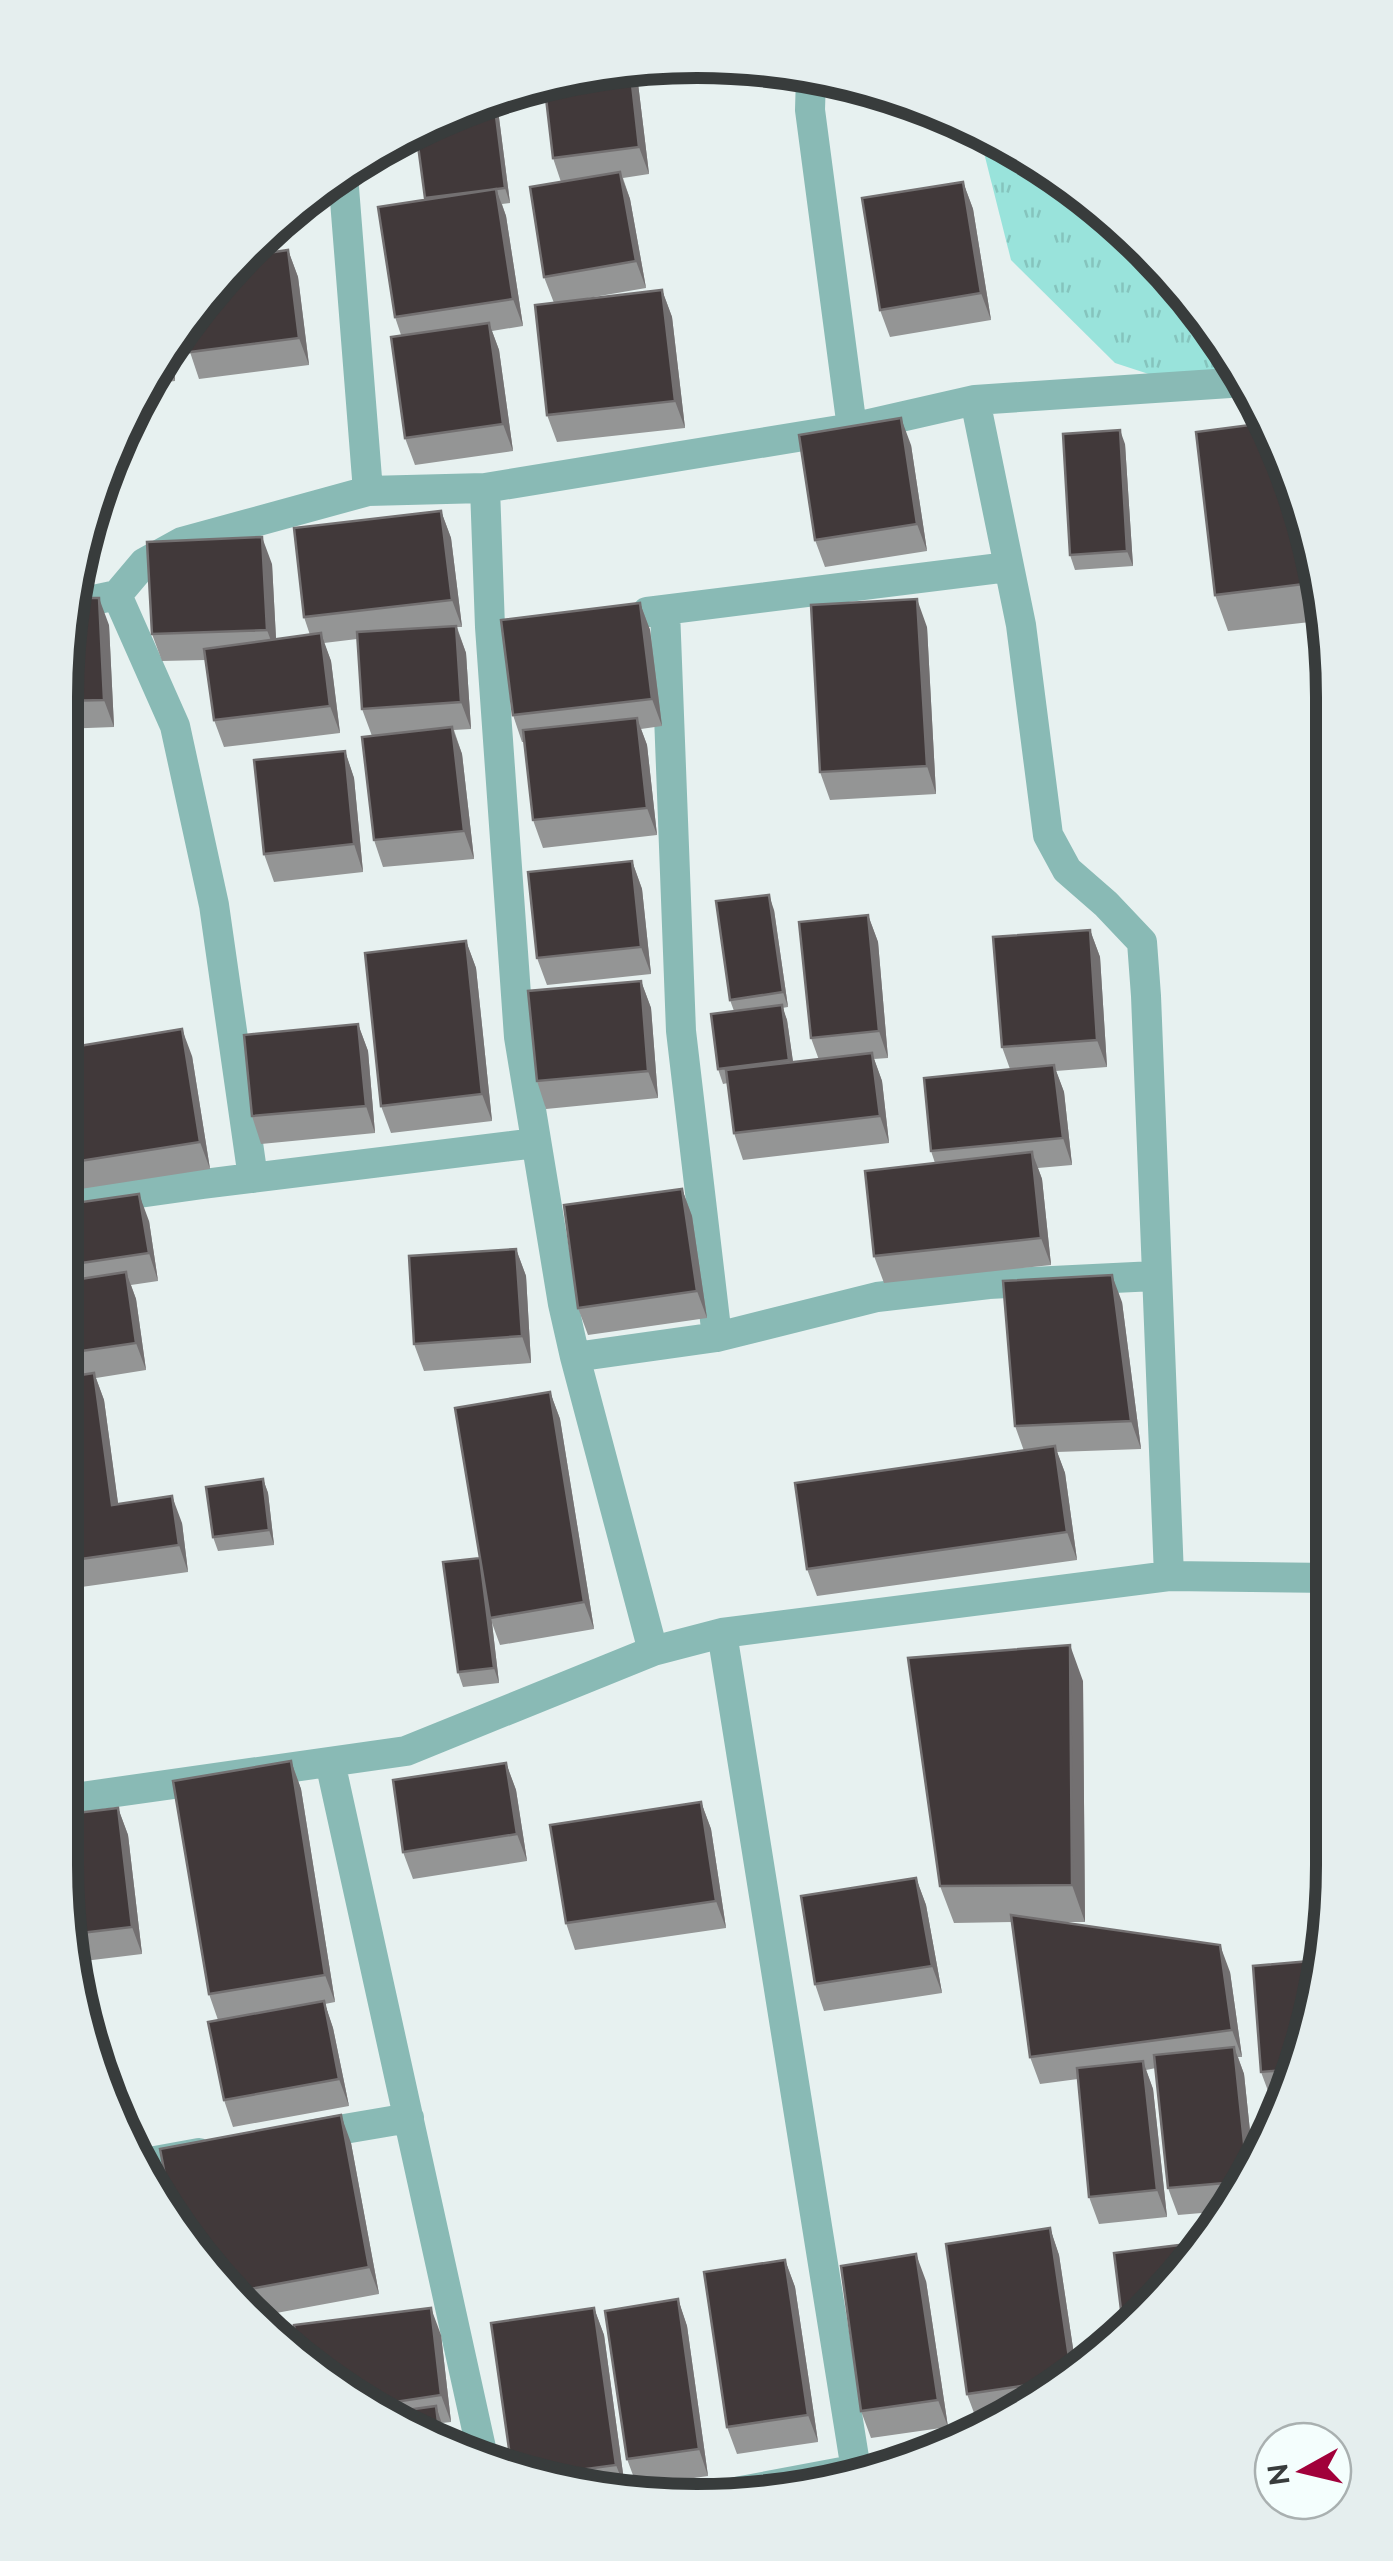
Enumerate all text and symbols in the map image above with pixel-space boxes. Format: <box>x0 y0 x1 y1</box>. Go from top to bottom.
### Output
north arrow <box>1253 2421 1353 2521</box>
text: N <box>1261 2462 1297 2487</box>

